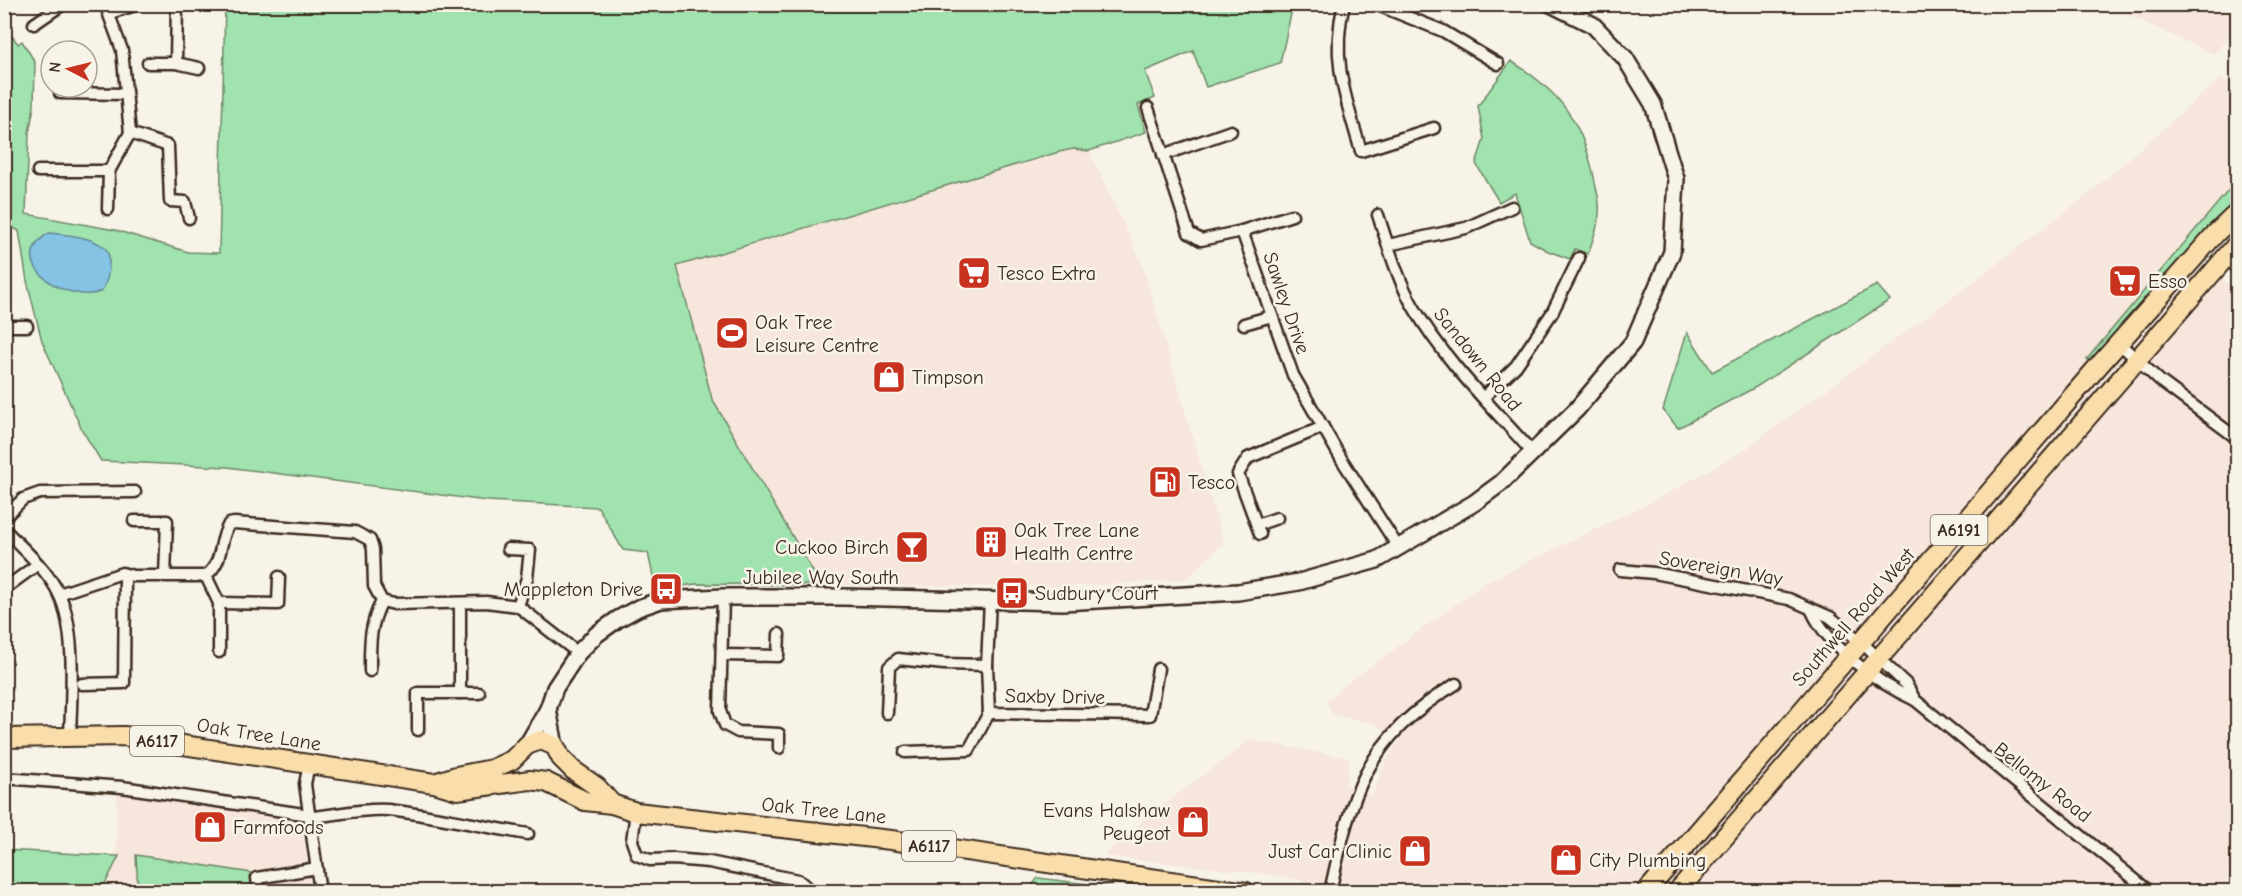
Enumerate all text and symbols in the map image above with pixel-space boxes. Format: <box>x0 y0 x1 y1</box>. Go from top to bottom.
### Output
north arrow <box>39 39 99 99</box>
text: N <box>46 61 65 74</box>
street label: Sawley Drive <box>1258 249 1315 357</box>
supermarket icon: Tesco Extra <box>956 255 992 291</box>
place label: Tesco Extra <box>997 262 1096 285</box>
supermarket icon: Esso <box>2107 263 2143 299</box>
place label: Esso <box>2148 270 2187 293</box>
street label: Sandown Road <box>1429 303 1526 416</box>
place label: Oak Tree Leisure Centre <box>755 311 879 357</box>
sports icon: Oak Tree Leisure Centre <box>714 315 750 351</box>
shop icon: Timpson <box>871 359 907 395</box>
place label: Timpson <box>912 366 984 389</box>
fuel station icon: Tesco <box>1147 464 1183 500</box>
place label: Tesco <box>1188 471 1235 494</box>
road number: A6191 <box>1930 515 1988 545</box>
place label: Oak Tree Lane Health Centre <box>1014 519 1139 565</box>
building icon: Oak Tree Lane Health Centre <box>973 524 1009 560</box>
bar icon: Cuckoo Birch <box>894 529 930 565</box>
place label: Cuckoo Birch <box>775 536 889 559</box>
street label: Southwell Road West <box>1787 543 1920 691</box>
street label: Sovereign Way <box>1657 546 1785 591</box>
street label: Jubilee Way South <box>743 566 899 589</box>
bus stop icon: Mappleton Drive <box>648 571 684 607</box>
bus stop icon: Sudbury Court <box>994 575 1030 611</box>
place label: Mappleton Drive <box>504 578 643 601</box>
place label: Sudbury Court <box>1035 582 1159 605</box>
street label: Saxby Drive <box>1005 684 1105 709</box>
street label: Oak Tree Lane <box>195 713 323 756</box>
road number: A6117 <box>130 726 184 756</box>
street label: Bellamy Road <box>1990 737 2096 827</box>
street label: Oak Tree Lane <box>760 793 887 828</box>
place label: Evans Halshaw Peugeot <box>1043 799 1171 845</box>
shop icon: Evans Halshaw Peugeot <box>1175 804 1211 840</box>
shop icon: Farmfoods <box>192 809 228 845</box>
place label: Farmfoods <box>233 816 324 839</box>
road number: A6117 <box>902 831 956 861</box>
shop icon: Just Car Clinic <box>1397 833 1433 869</box>
place label: Just Car Clinic <box>1268 840 1392 863</box>
shop icon: City Plumbing <box>1548 842 1584 878</box>
place label: City Plumbing <box>1589 849 1706 872</box>

